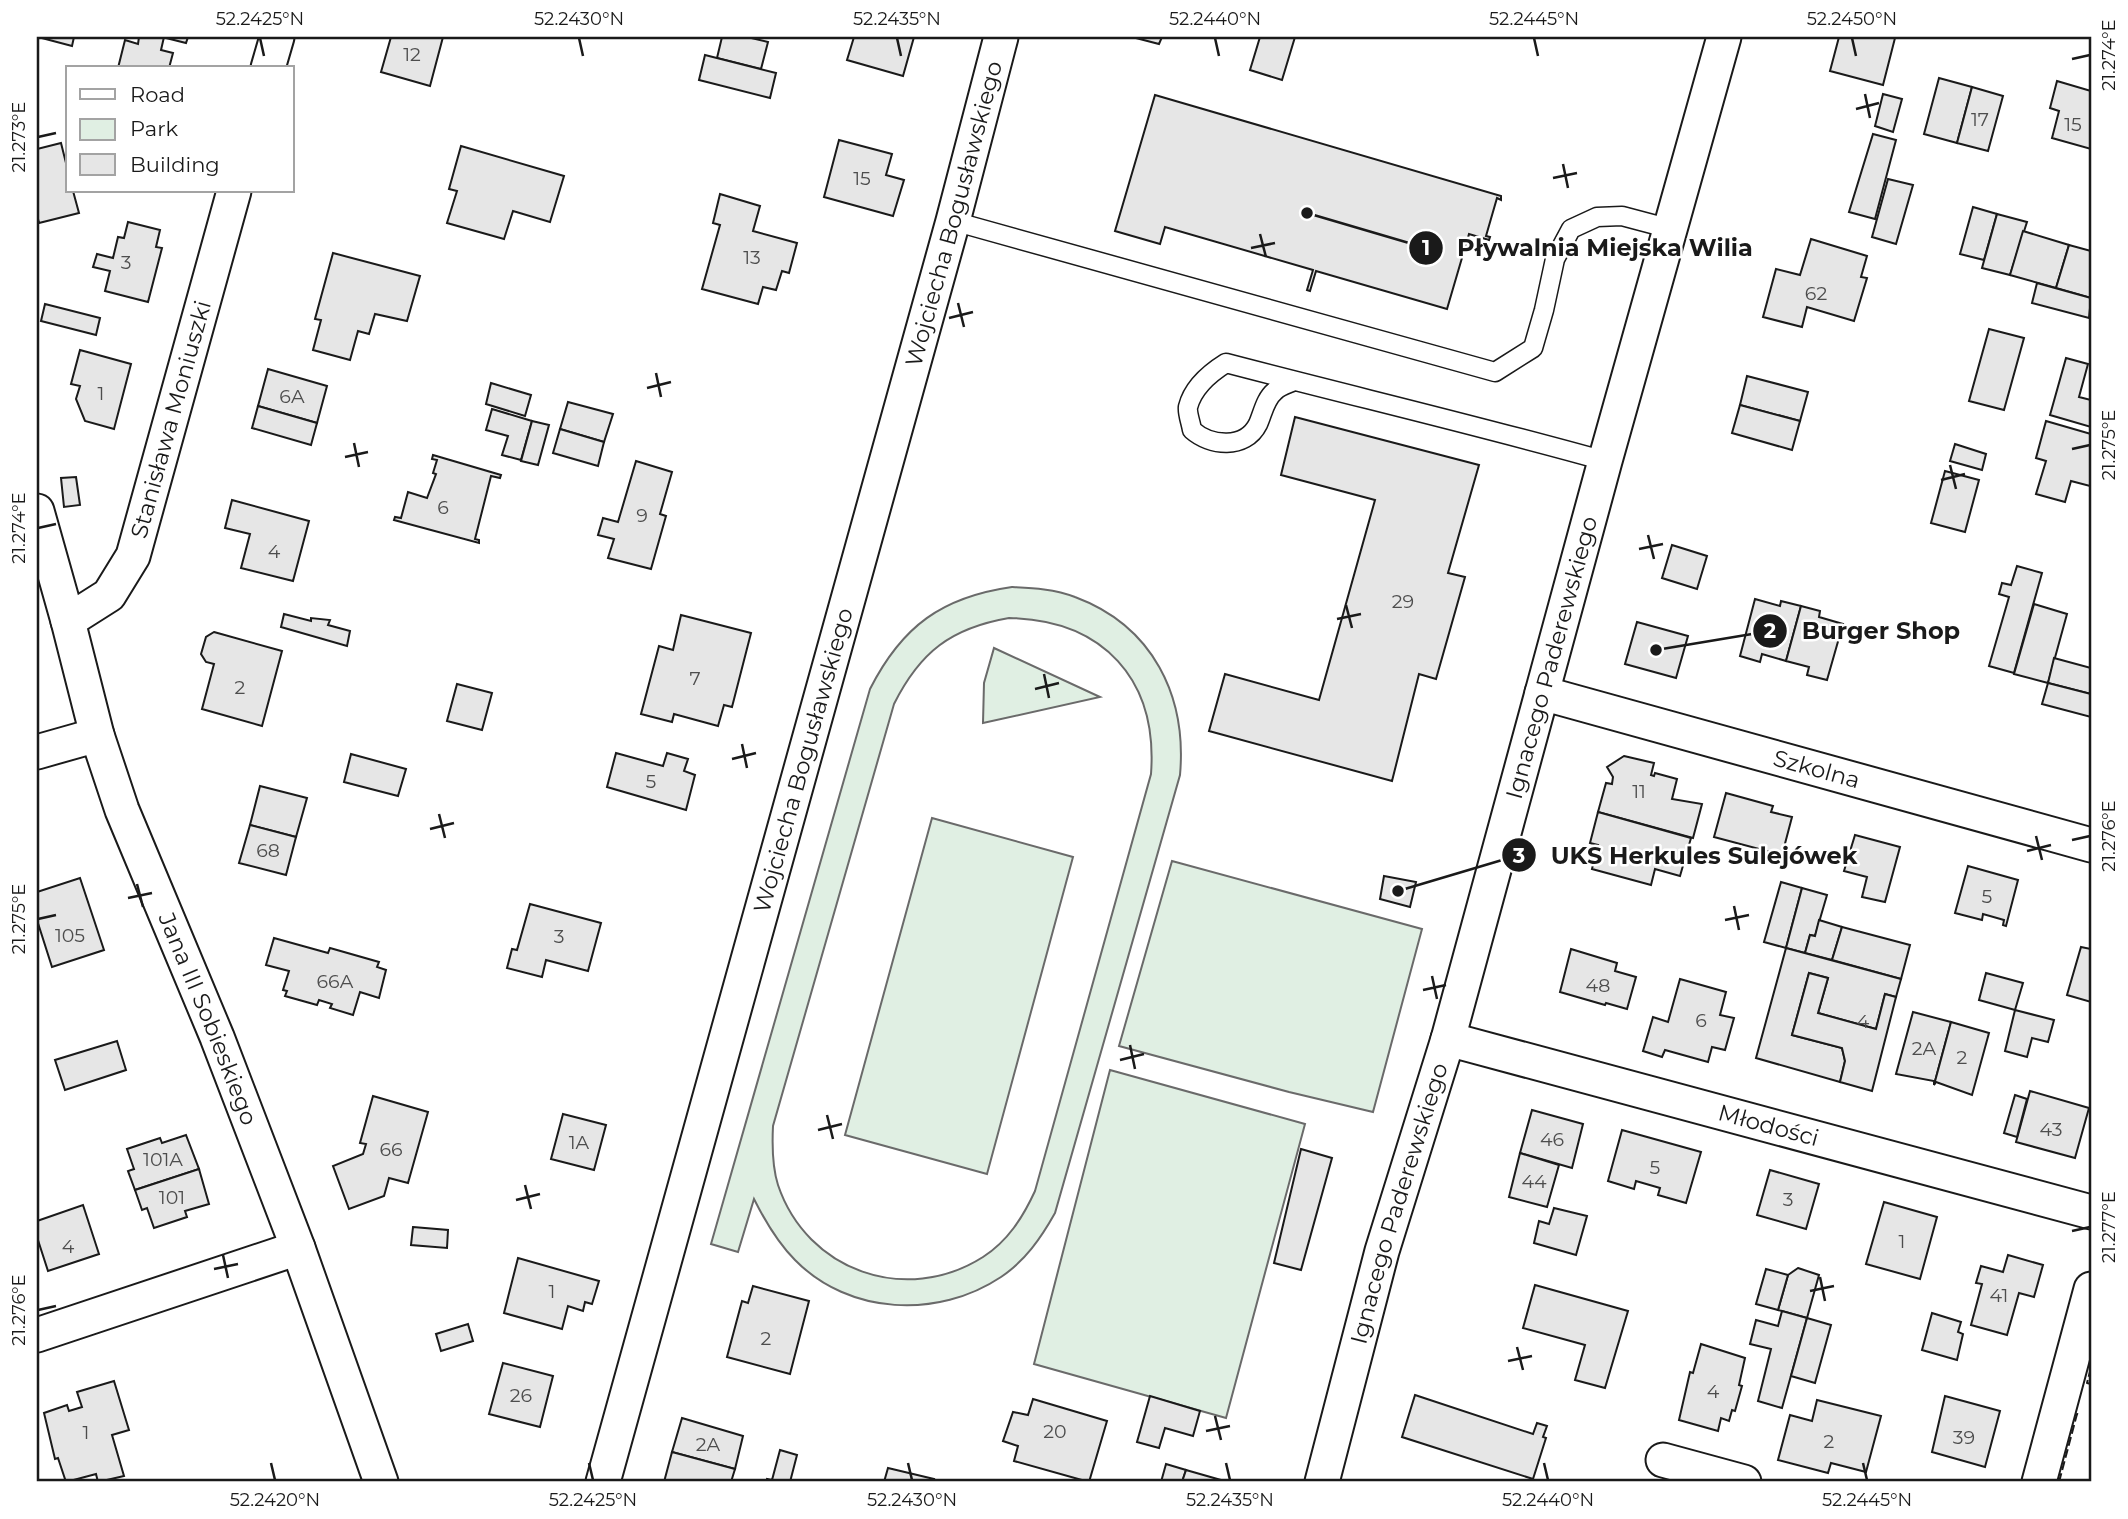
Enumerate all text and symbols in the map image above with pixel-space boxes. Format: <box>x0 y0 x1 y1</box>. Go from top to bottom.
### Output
text: 52.2425°N <box>216 8 304 30</box>
text: 52.2430°N <box>534 8 624 30</box>
text: 52.2435°N <box>853 8 941 30</box>
text: 52.2440°N <box>1169 8 1261 30</box>
text: 52.2445°N <box>1489 8 1579 30</box>
text: 52.2450°N <box>1807 8 1897 30</box>
text: 21.274°E <box>2098 19 2120 91</box>
house number: 12 <box>403 43 421 66</box>
street label: Wojciecha Bogusławskiego <box>899 58 1008 370</box>
legend <box>66 66 294 192</box>
text: Road <box>130 82 185 107</box>
text: 21.273°E <box>8 102 30 172</box>
house number: 17 <box>1971 108 1989 131</box>
house number: 15 <box>2064 113 2082 136</box>
text: Park <box>130 116 178 141</box>
text: Building <box>130 152 220 177</box>
house number: 15 <box>853 167 871 190</box>
callout: Pływalnia Miejska Wilia <box>1409 225 1767 270</box>
text: Pływalnia Miejska Wilia <box>1457 233 1753 262</box>
text: 1 <box>1422 235 1430 260</box>
house number: 13 <box>743 246 761 269</box>
house number: 3 <box>121 251 131 274</box>
house number: 62 <box>1805 282 1827 305</box>
street label: Stanisława Moniuszki <box>125 298 217 541</box>
house number: 1 <box>98 382 104 405</box>
house number: 6A <box>279 385 305 408</box>
text: 21.275°E <box>2098 410 2120 480</box>
text: 21.274°E <box>8 492 30 564</box>
house number: 6 <box>437 496 449 519</box>
house number: 9 <box>636 504 648 527</box>
street label: Ignacego Paderewskiego <box>1500 513 1603 802</box>
house number: 4 <box>268 540 281 563</box>
house number: 29 <box>1392 590 1414 613</box>
street label: Wojciecha Bogusławskiego <box>748 605 859 916</box>
callout: Burger Shop <box>1753 608 1974 653</box>
text: Burger Shop <box>1802 616 1960 645</box>
text: 2 <box>1764 618 1776 643</box>
house number: 7 <box>689 667 701 690</box>
house number: 2 <box>235 676 246 699</box>
street label: Szkolna <box>1770 744 1863 794</box>
house number: 5 <box>646 770 657 793</box>
house number: 11 <box>1632 780 1646 803</box>
text: 21.276°E <box>2098 800 2120 872</box>
callout: UKS Herkules Sulejówek <box>1502 833 1871 878</box>
house number: 68 <box>256 839 280 862</box>
text: UKS Herkules Sulejówek <box>1551 841 1858 870</box>
text: 3 <box>1512 843 1525 868</box>
text: 21.275°E <box>8 884 30 954</box>
house number: 5 <box>1982 885 1993 908</box>
street label: Jana III Sobieskiego <box>152 908 264 1129</box>
house number: 105 <box>55 924 85 947</box>
house number: 3 <box>554 925 564 948</box>
house number: 66A <box>317 970 354 993</box>
house number: 48 <box>1586 974 1610 997</box>
house number: 6 <box>1695 1009 1707 1032</box>
house number: 4 <box>1857 1010 1870 1033</box>
house number: 2A <box>1912 1037 1937 1060</box>
house number: 2 <box>1957 1046 1968 1069</box>
street label: Ignacego Paderewskiego <box>1344 1059 1454 1347</box>
street label: Młodości <box>1715 1098 1822 1152</box>
house number: 43 <box>2040 1118 2063 1141</box>
house number: 46 <box>1540 1128 1564 1151</box>
house number: 1A <box>569 1131 590 1154</box>
house number: 66 <box>379 1138 403 1161</box>
house number: 101A <box>143 1148 183 1171</box>
house number: 5 <box>1650 1156 1661 1179</box>
house number: 44 <box>1521 1170 1547 1193</box>
house number: 101 <box>159 1186 185 1209</box>
house number: 3 <box>1783 1188 1793 1211</box>
text: 21.277°E <box>2098 1191 2120 1263</box>
house number: 1 <box>1899 1230 1905 1253</box>
house number: 4 <box>62 1235 75 1258</box>
text: 21.276°E <box>8 1274 30 1346</box>
house number: 1 <box>549 1280 555 1303</box>
house number: 41 <box>1990 1284 2008 1307</box>
house number: 2 <box>761 1327 772 1350</box>
house number: 4 <box>1707 1380 1720 1403</box>
house number: 26 <box>510 1384 532 1407</box>
house number: 20 <box>1043 1420 1067 1443</box>
house number: 1 <box>83 1421 89 1444</box>
house number: 39 <box>1953 1426 1975 1449</box>
house number: 2 <box>1824 1430 1835 1453</box>
house number: 2A <box>696 1433 721 1456</box>
text: 52.2420°N <box>230 1489 320 1511</box>
text: 52.2425°N <box>549 1489 637 1511</box>
text: 52.2430°N <box>867 1489 957 1511</box>
text: 52.2435°N <box>1186 1489 1274 1511</box>
text: 52.2440°N <box>1502 1489 1594 1511</box>
text: 52.2445°N <box>1822 1489 1912 1511</box>

